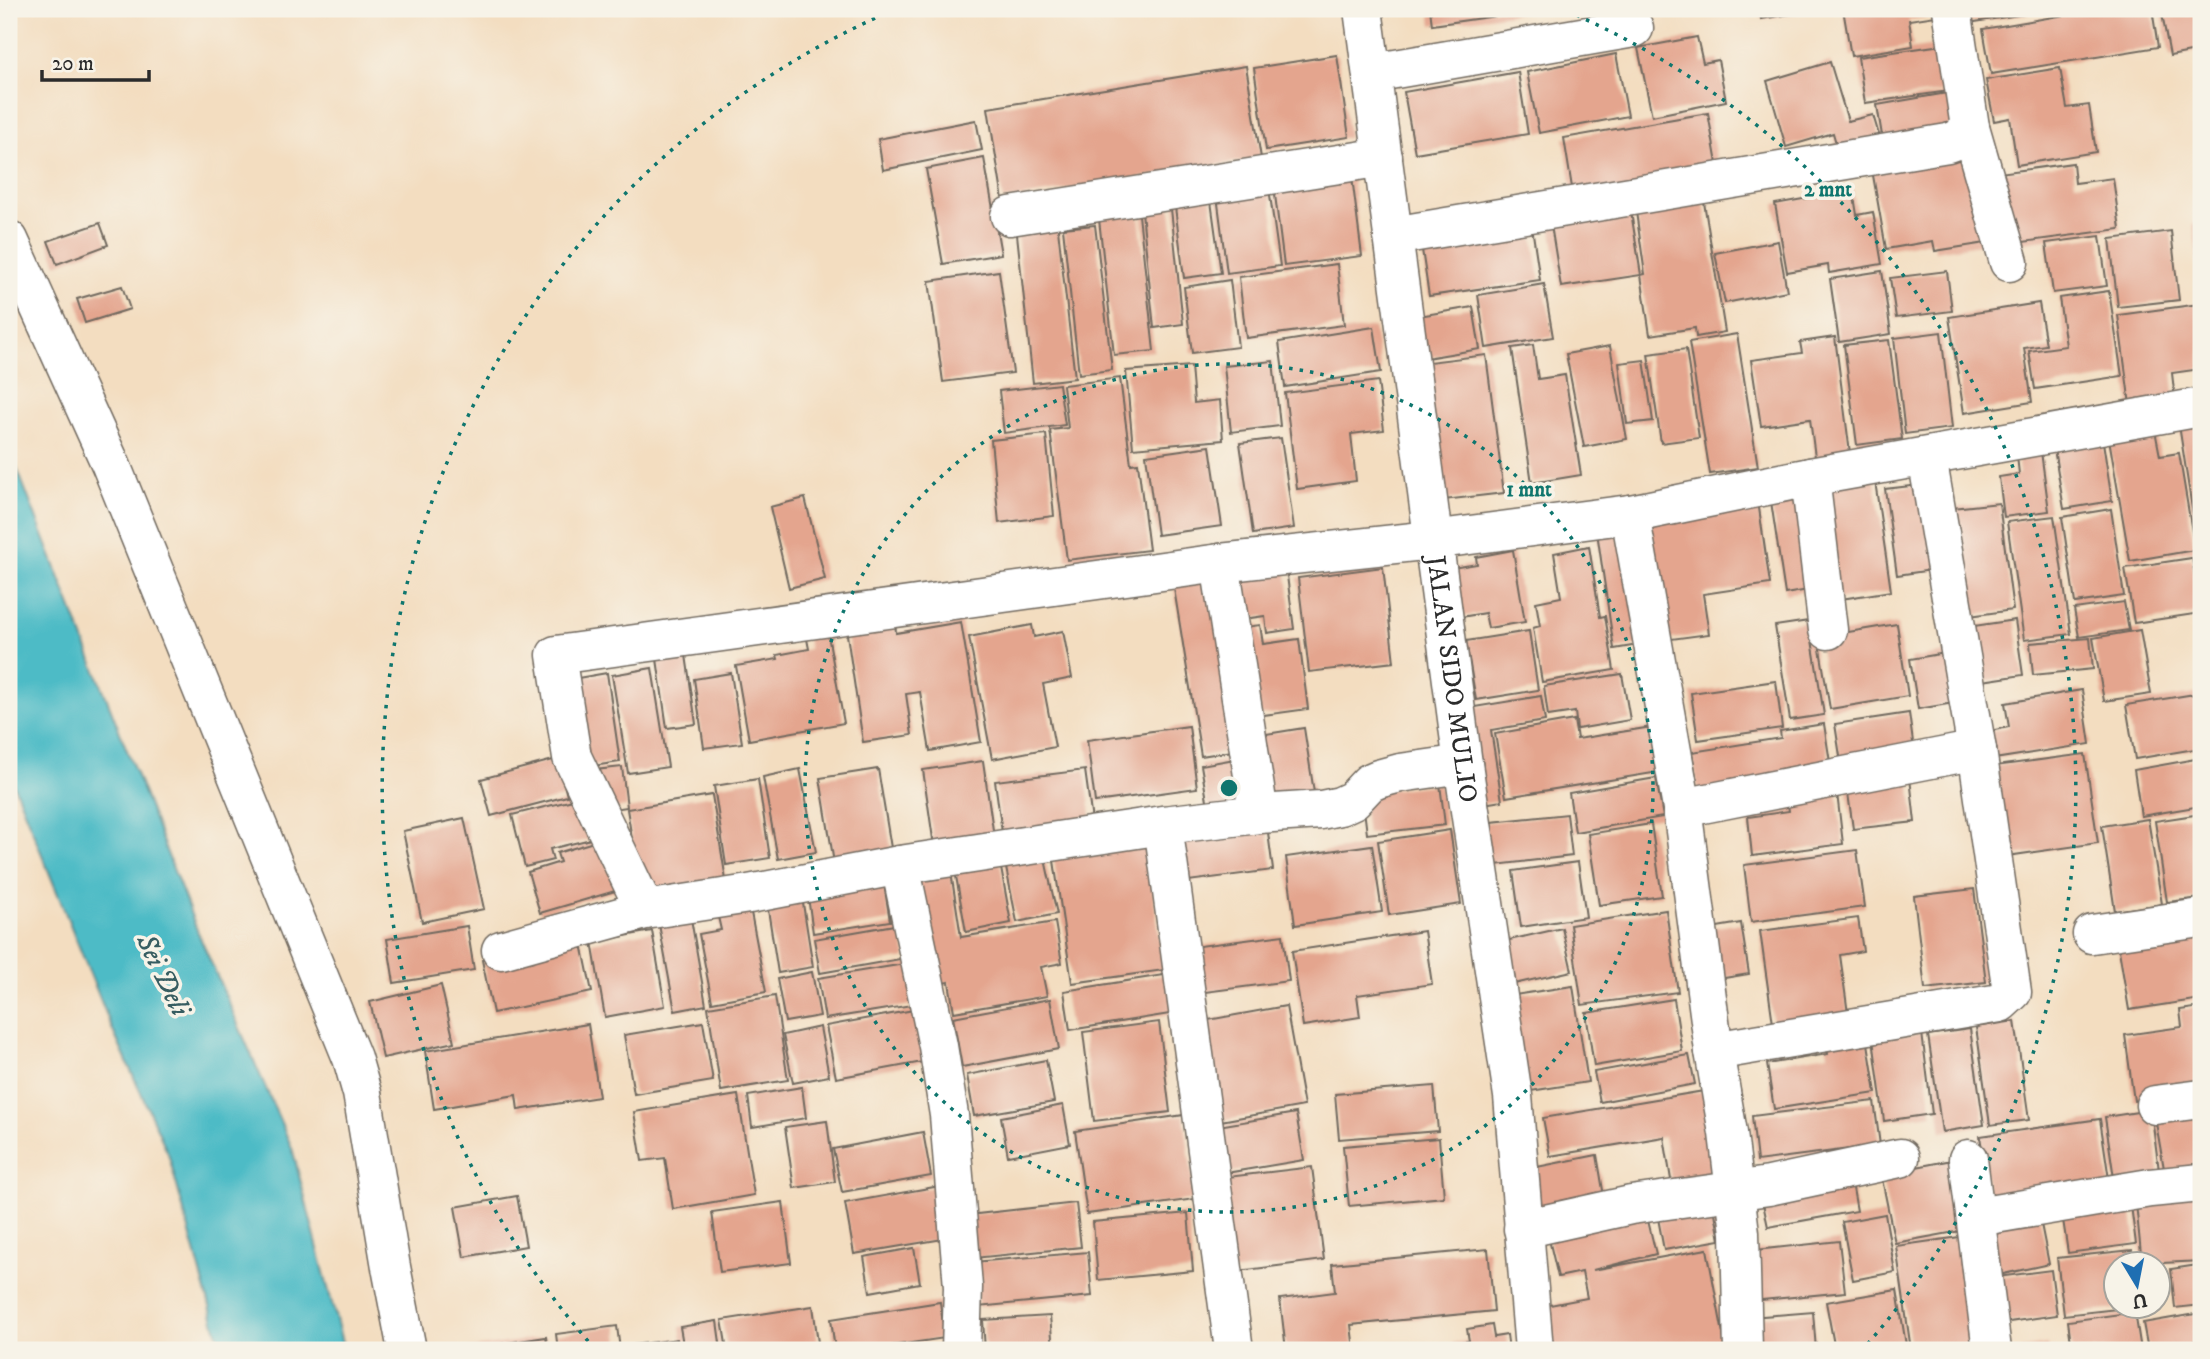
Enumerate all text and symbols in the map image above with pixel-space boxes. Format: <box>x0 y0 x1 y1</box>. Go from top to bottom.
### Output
scale bar <box>42 38 149 82</box>
text: 20 m <box>52 51 94 77</box>
text: 2 mnt <box>1804 177 1852 203</box>
text: 1 mnt <box>1506 477 1552 503</box>
street label: JALAN SIDO MULIO <box>1419 552 1485 805</box>
centre of rings <box>1217 776 1241 800</box>
water label: Sei Deli <box>128 927 199 1023</box>
north arrow <box>2102 1250 2172 1320</box>
text: U <box>2130 1288 2149 1313</box>

